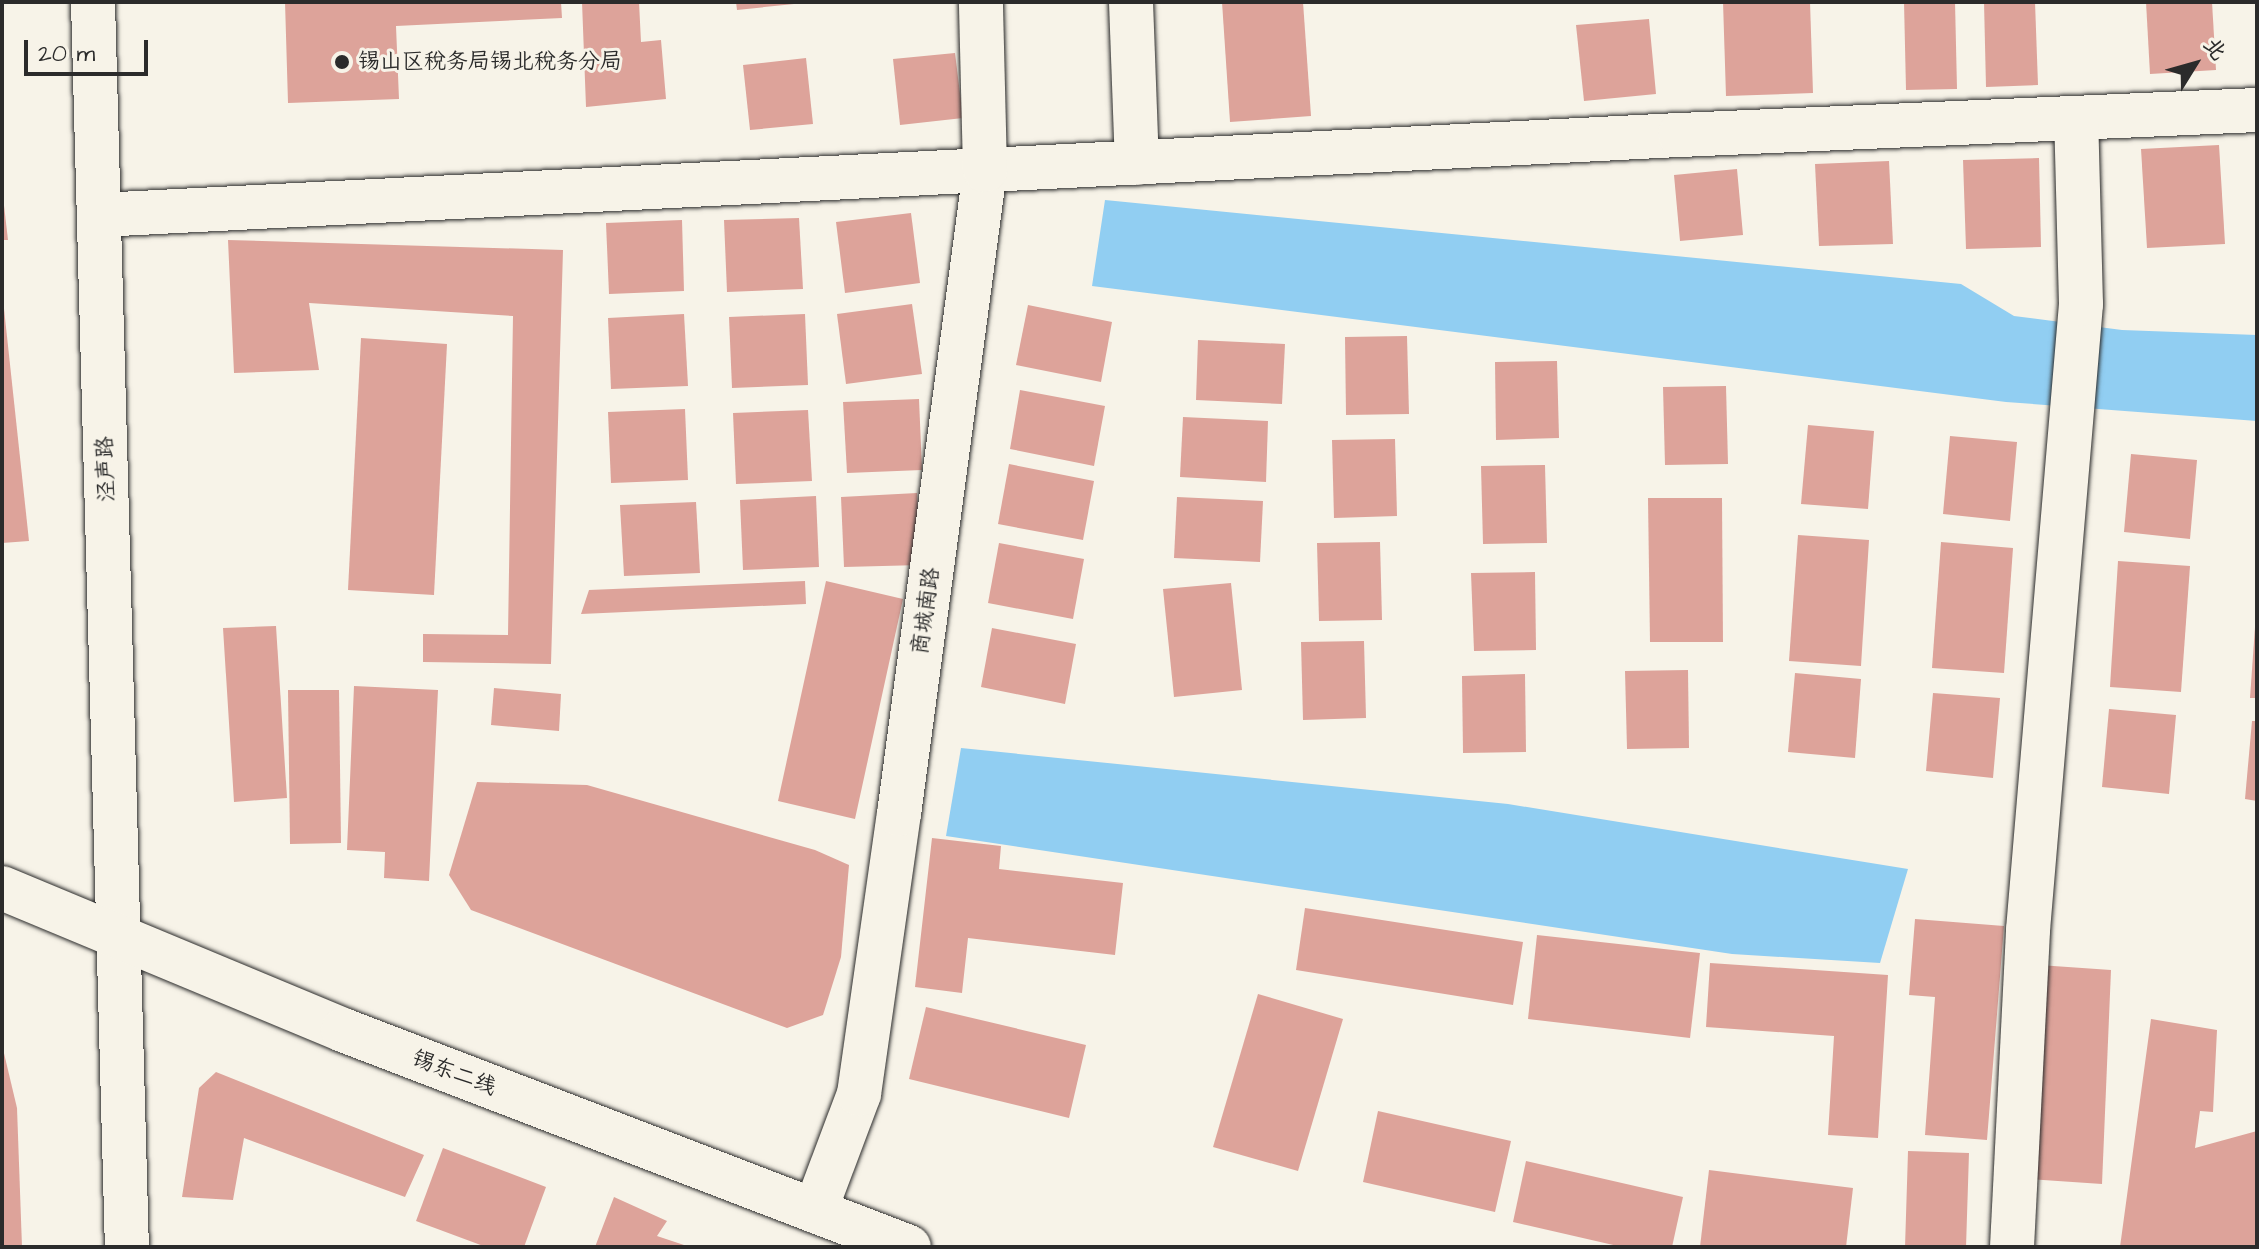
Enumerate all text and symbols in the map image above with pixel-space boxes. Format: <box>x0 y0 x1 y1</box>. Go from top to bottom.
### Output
scale bar <box>28 24 152 74</box>
north arrow <box>2155 24 2235 104</box>
text: 北 <box>2196 31 2234 67</box>
text: 20 m <box>38 37 95 71</box>
place label: 锡山区税务局锡北税务分局 <box>358 49 622 75</box>
marker: 锡山区税务局锡北税务分局 <box>333 53 351 71</box>
street label: 泾声路 <box>92 436 120 502</box>
street label: 商城南路 <box>907 566 945 656</box>
street label: 锡东二线 <box>408 1045 500 1101</box>

